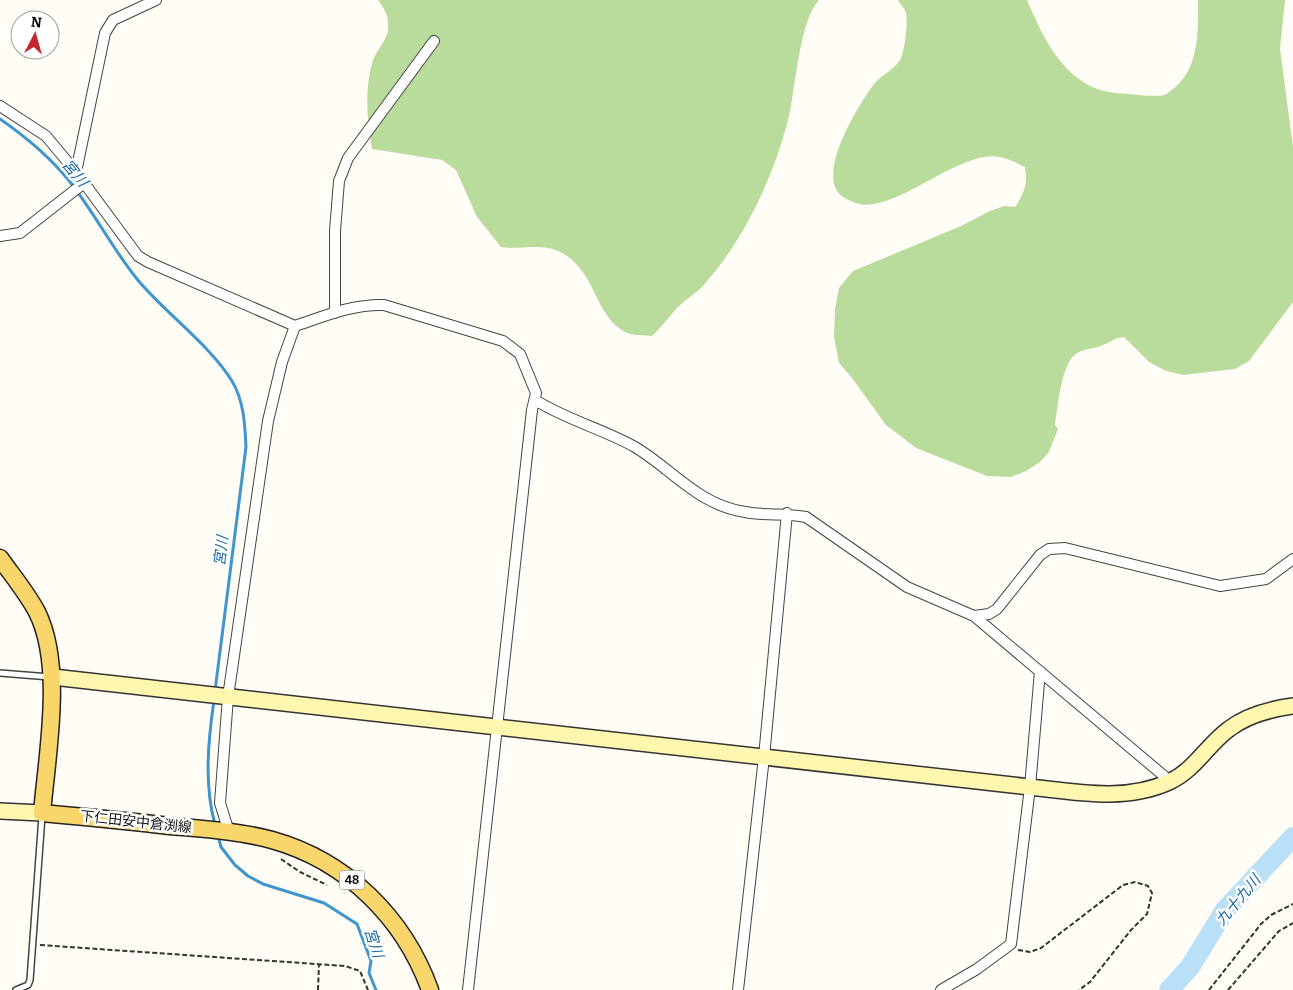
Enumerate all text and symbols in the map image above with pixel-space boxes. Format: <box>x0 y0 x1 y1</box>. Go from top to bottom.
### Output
north arrow <box>10 10 60 60</box>
text: N <box>30 14 43 32</box>
water label: 宮川 <box>58 156 93 192</box>
water label: 宮川 <box>210 533 232 567</box>
street label: 下仁田安中倉渕線 <box>79 808 193 836</box>
road number: 48 <box>340 870 364 890</box>
water label: 九十九川 <box>1212 870 1265 929</box>
water label: 宮川 <box>361 926 388 962</box>

